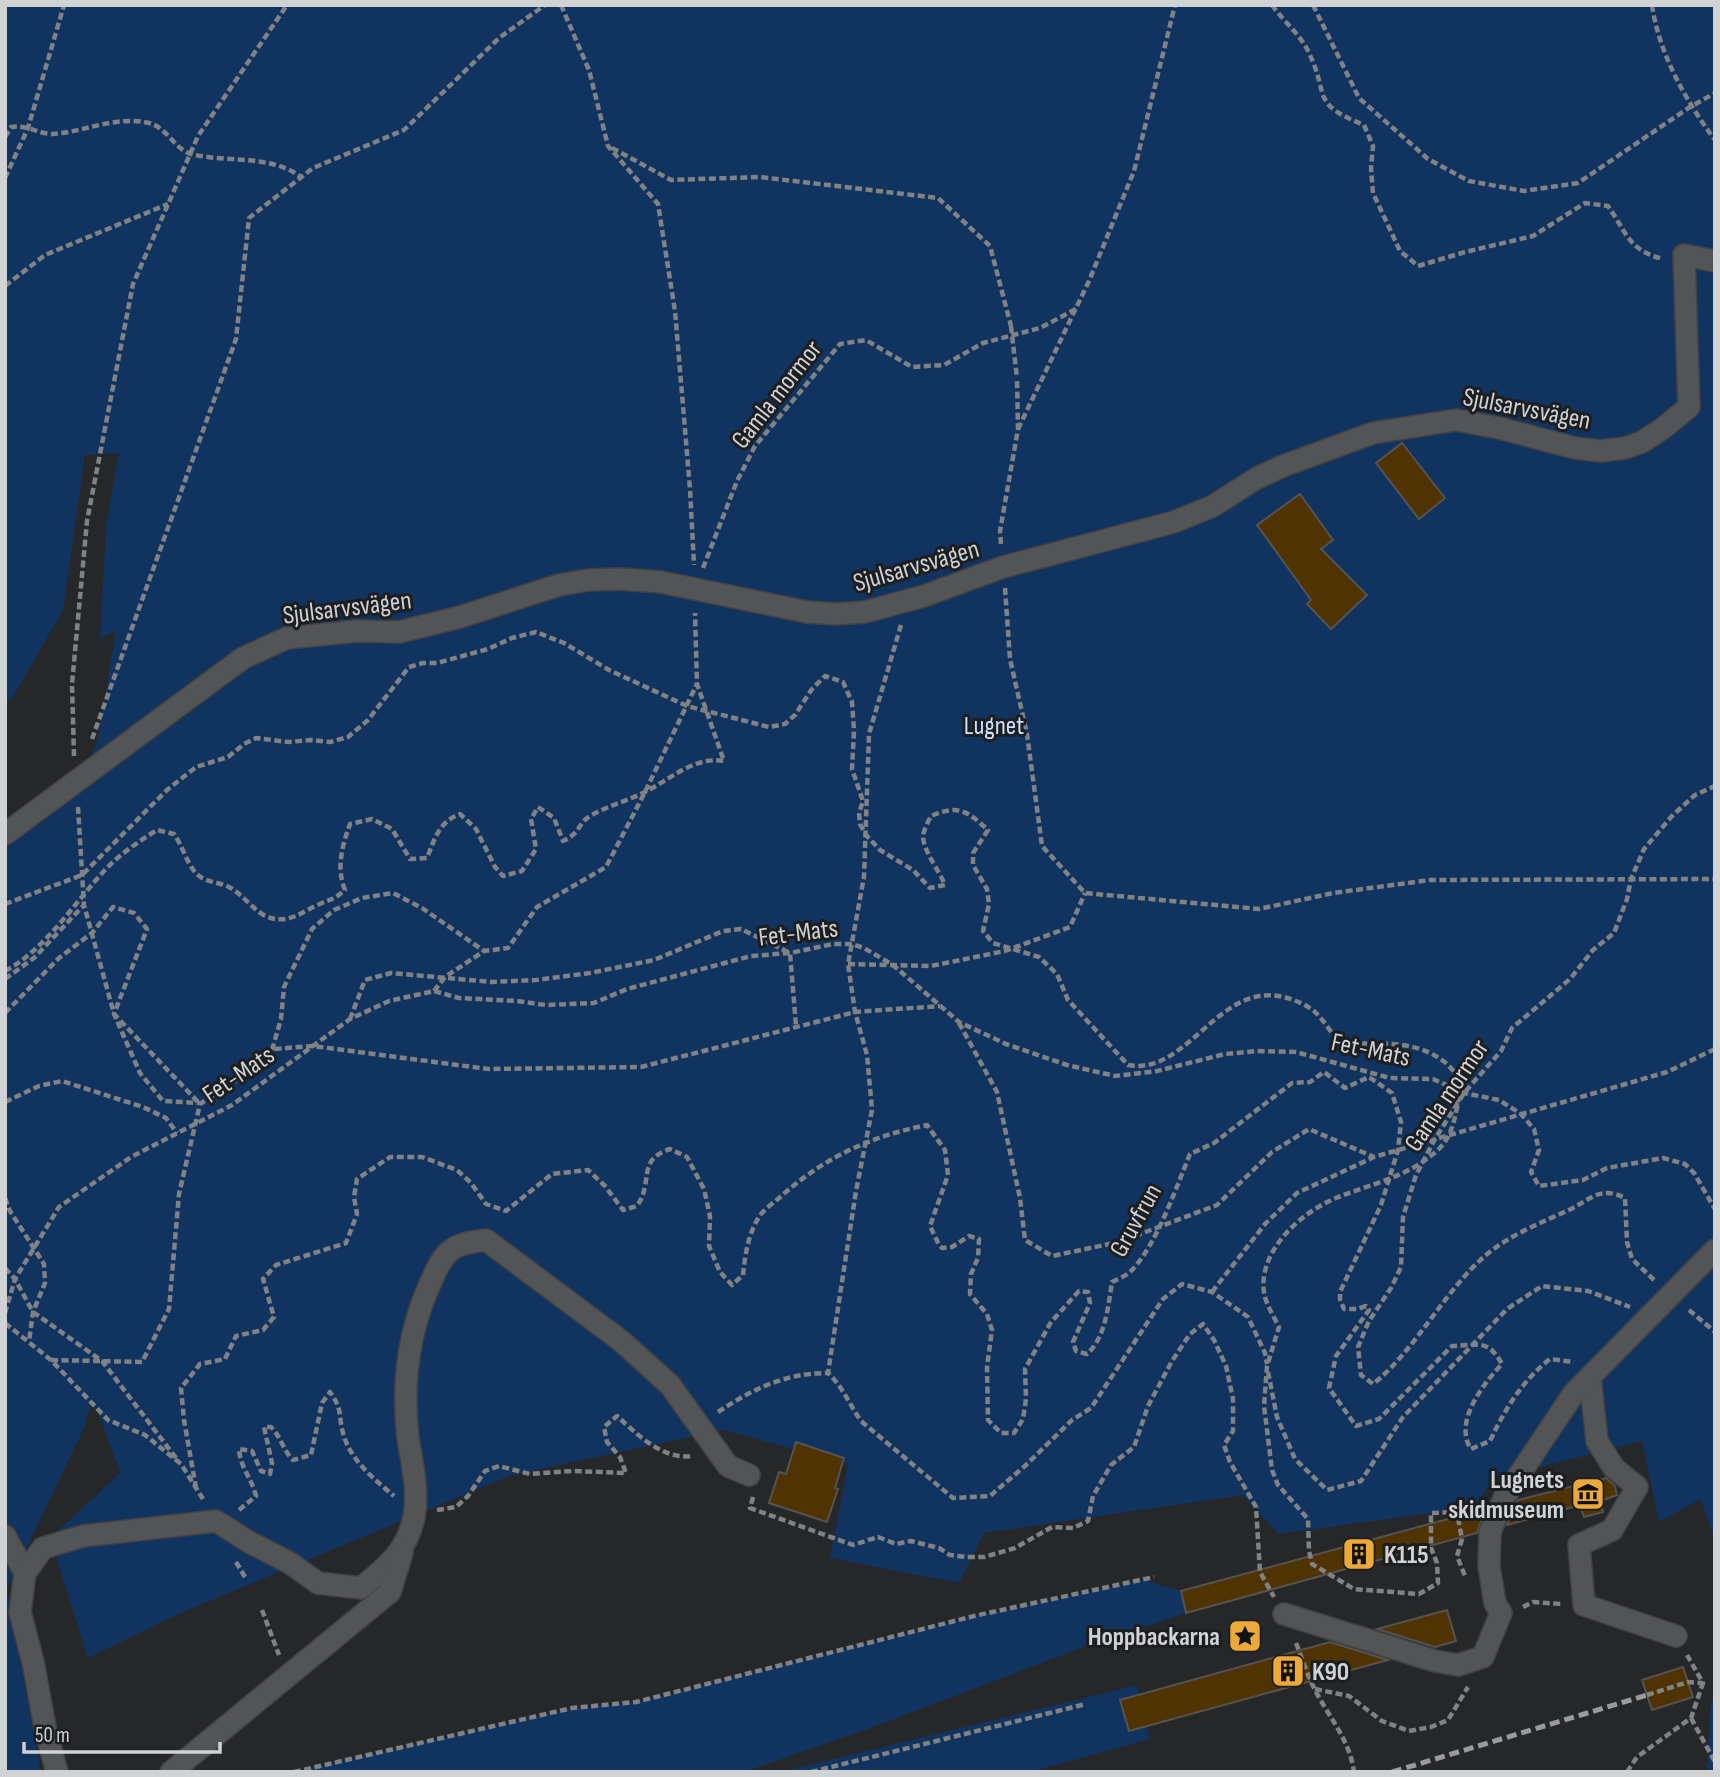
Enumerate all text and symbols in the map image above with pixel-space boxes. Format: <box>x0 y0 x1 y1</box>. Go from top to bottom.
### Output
street label: Gamla mormor <box>725 334 829 455</box>
street label: Sjulsarvsvägen <box>1460 382 1593 437</box>
street label: Sjulsarvsvägen <box>850 534 983 599</box>
street label: Sjulsarvsvägen <box>281 585 413 632</box>
park label: Lugnet <box>964 711 1024 742</box>
street label: Fet-Mats <box>757 913 840 954</box>
street label: Fet-Mats <box>1328 1027 1413 1074</box>
street label: Gamla mormor <box>1398 1033 1496 1158</box>
street label: Fet-Mats <box>197 1040 281 1110</box>
street label: Gruvfrun <box>1104 1179 1169 1263</box>
place label: Lugnets skidmuseum <box>1448 1465 1564 1526</box>
museum icon: Lugnets skidmuseum <box>1569 1475 1607 1513</box>
building icon: K115 <box>1340 1535 1378 1573</box>
place label: K115 <box>1384 1540 1429 1571</box>
place icon: Hoppbackarna <box>1226 1617 1264 1655</box>
place label: Hoppbackarna <box>1088 1622 1220 1653</box>
building icon: K90 <box>1269 1652 1307 1690</box>
place label: K90 <box>1312 1657 1349 1688</box>
scale bar <box>24 1710 220 1754</box>
text: 50 m <box>35 1723 70 1748</box>

